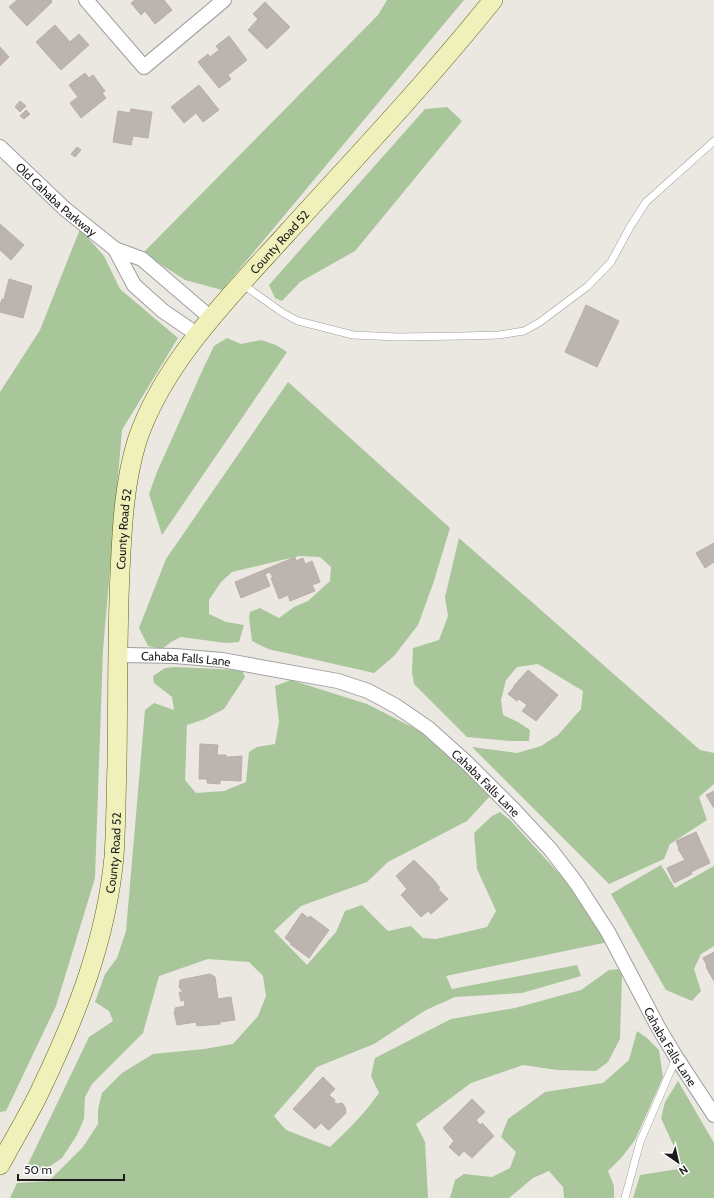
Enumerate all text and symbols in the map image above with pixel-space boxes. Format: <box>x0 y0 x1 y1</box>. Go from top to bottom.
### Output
street label: Old Cahaba Parkway <box>13 159 100 239</box>
street label: County Road 52 <box>246 207 312 277</box>
street label: County Road 52 <box>113 488 134 570</box>
street label: Cahaba Falls Lane <box>141 648 232 669</box>
street label: Cahaba Falls Lane <box>449 746 524 819</box>
street label: County Road 52 <box>102 812 123 894</box>
street label: Cahaba Falls Lane <box>641 1004 700 1089</box>
north arrow <box>658 1142 698 1182</box>
scale bar <box>18 1156 124 1182</box>
text: 50 m <box>24 1162 52 1177</box>
text: N <box>676 1162 691 1178</box>

